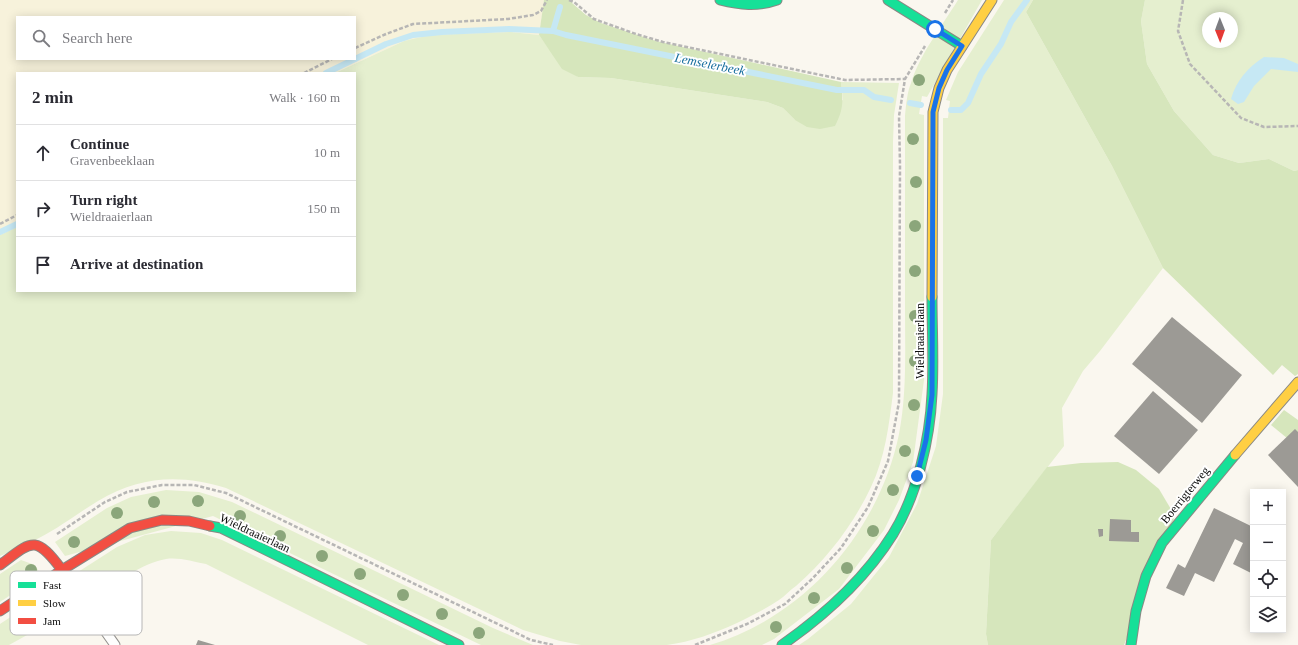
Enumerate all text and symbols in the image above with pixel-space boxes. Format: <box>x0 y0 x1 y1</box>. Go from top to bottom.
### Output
north arrow <box>1202 12 1238 48</box>
search box <box>16 16 356 60</box>
route start <box>926 20 944 38</box>
icon: search <box>30 27 52 49</box>
text: Search here <box>62 30 132 46</box>
water label: Lemselerbeek <box>673 50 747 78</box>
text: 2 min <box>32 88 73 107</box>
text: Walk · 160 m <box>269 90 340 105</box>
text: Continue <box>70 136 129 152</box>
icon: ahead <box>32 142 54 164</box>
text: 10 m <box>314 145 340 160</box>
text: Gravenbeeklaan <box>70 153 154 168</box>
text: Turn right <box>70 192 137 208</box>
icon: right <box>32 198 54 220</box>
text: 150 m <box>307 201 340 216</box>
text: Wieldraaierlaan <box>70 209 152 224</box>
icon: arrive <box>32 254 54 276</box>
text: Arrive at destination <box>70 256 203 272</box>
street label: Wieldraaierlaan <box>913 303 927 379</box>
street label: Boerrigterweg <box>1158 464 1212 526</box>
route end <box>908 467 926 485</box>
map controls <box>1250 489 1286 633</box>
button: + <box>1250 489 1286 525</box>
street label: Wieldraaierlaan <box>218 511 292 555</box>
button: − <box>1250 525 1286 561</box>
button: locate <box>1250 561 1286 597</box>
legend <box>10 571 142 635</box>
text: Fast <box>43 579 61 591</box>
text: Slow <box>43 597 66 609</box>
button: layers <box>1250 597 1286 633</box>
text: Jam <box>43 615 61 627</box>

